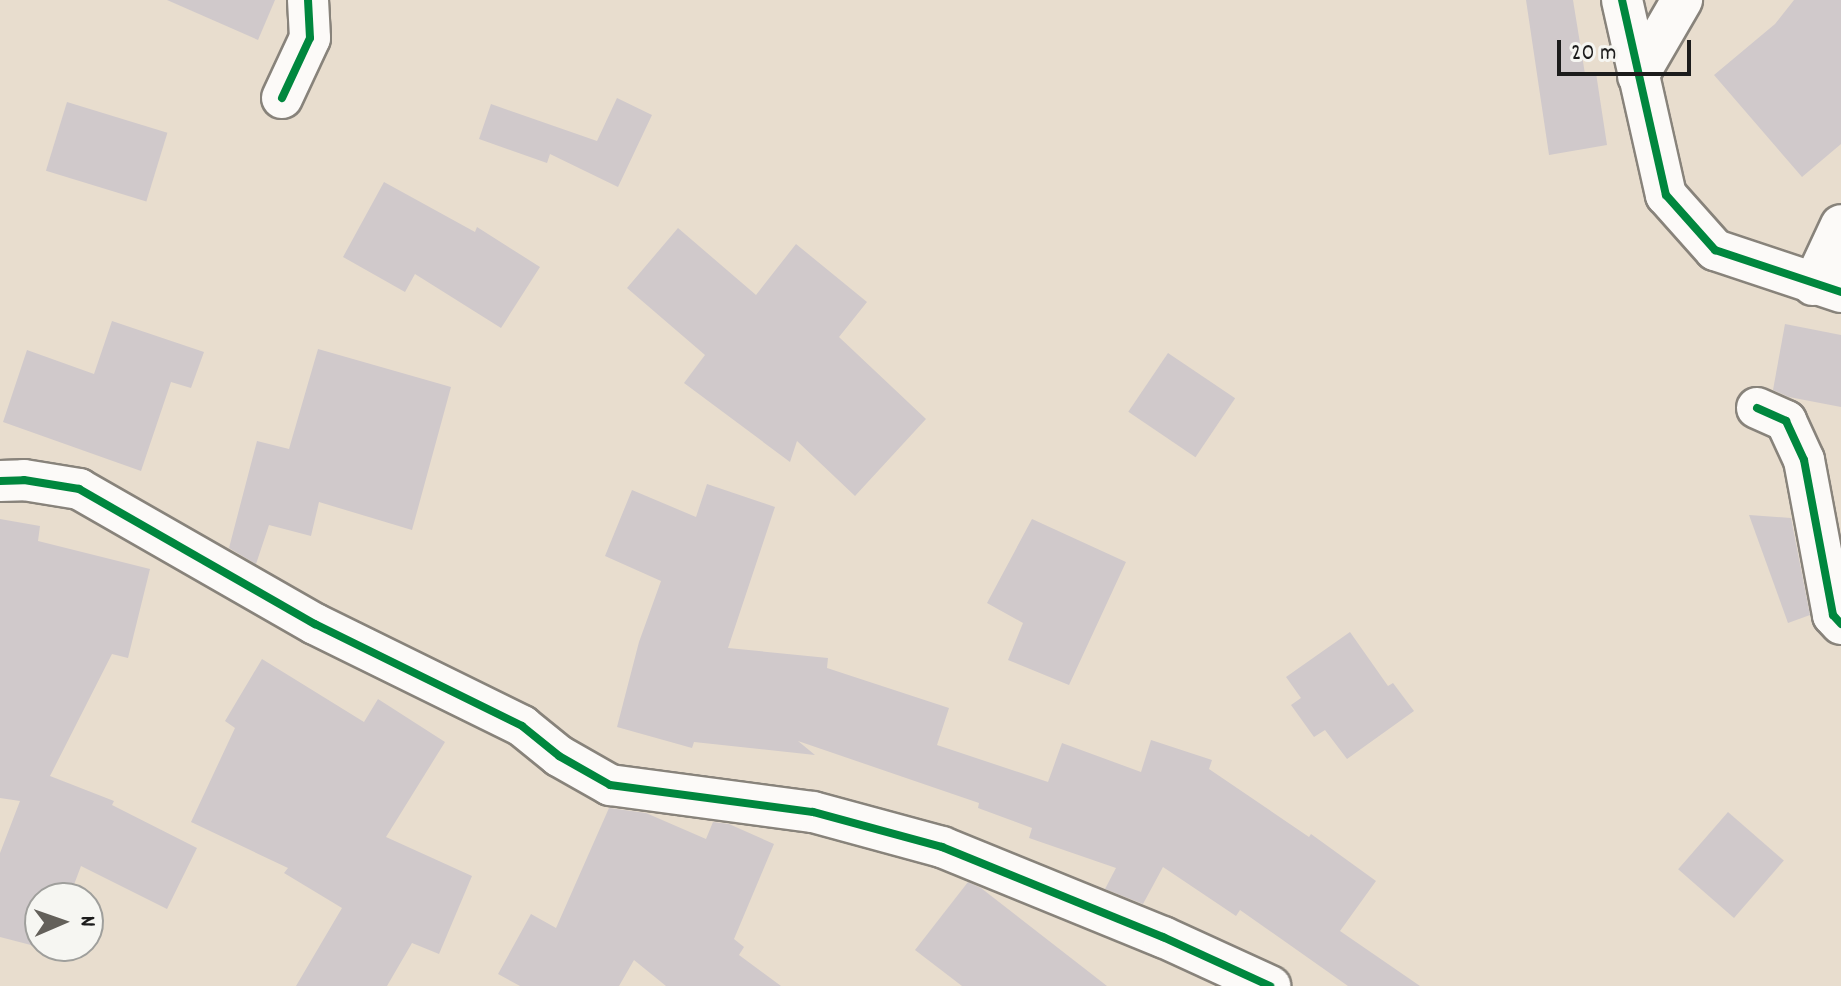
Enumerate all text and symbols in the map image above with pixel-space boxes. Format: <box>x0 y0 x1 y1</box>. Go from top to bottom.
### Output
scale bar <box>1561 24 1695 74</box>
text: 20 m <box>1571 37 1617 71</box>
north arrow <box>24 882 104 962</box>
text: N <box>71 915 102 927</box>

